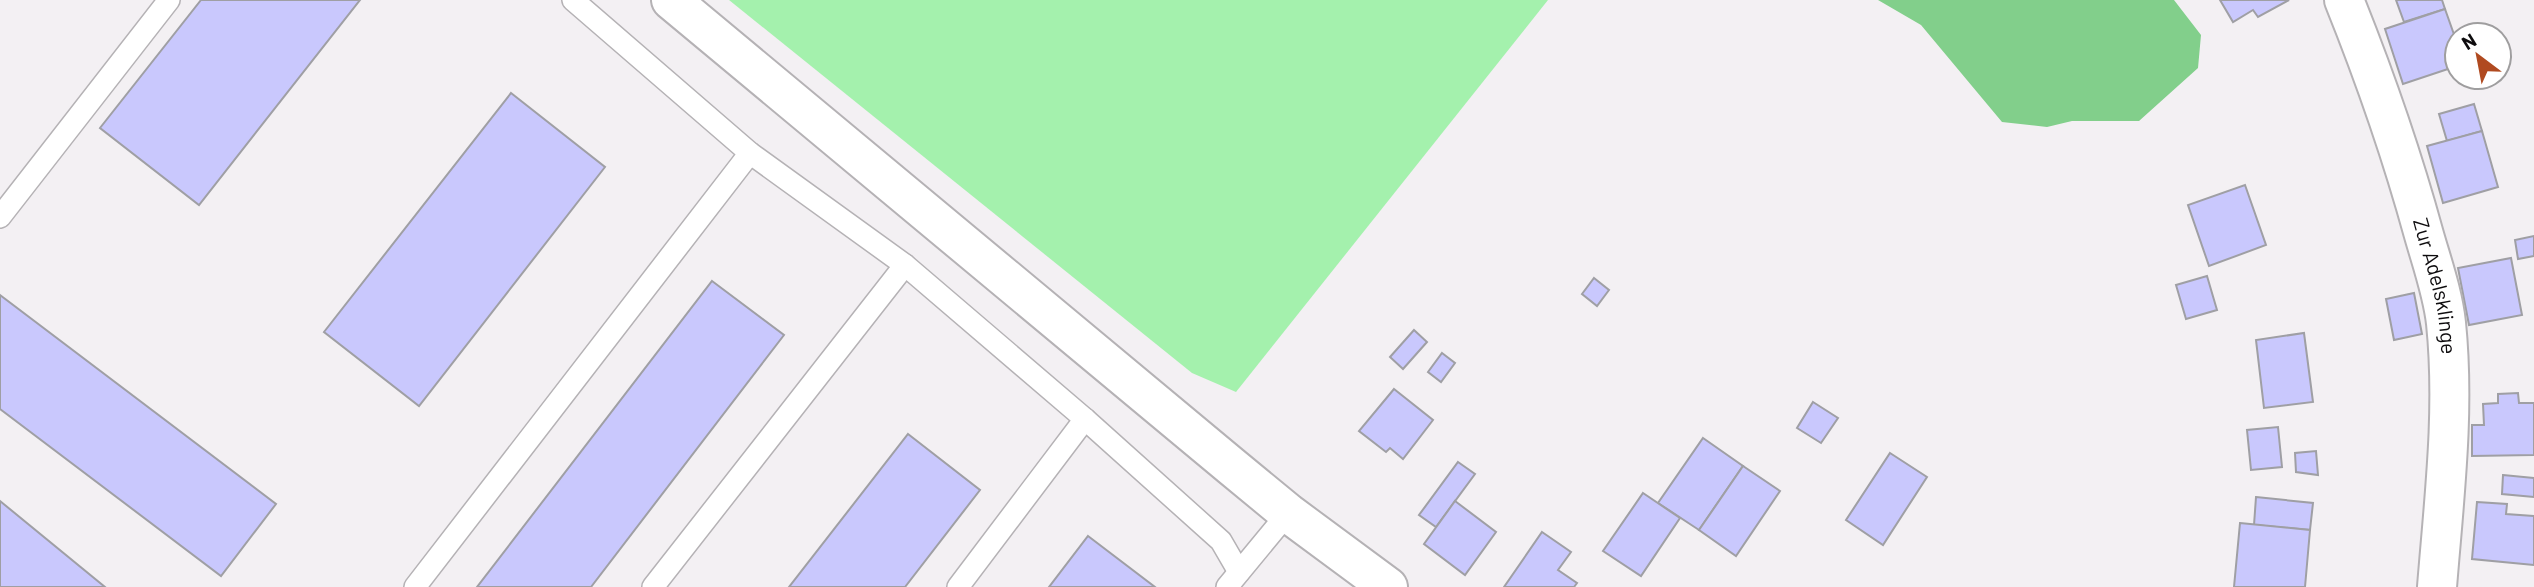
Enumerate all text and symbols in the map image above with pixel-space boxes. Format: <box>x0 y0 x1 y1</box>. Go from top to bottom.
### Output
north arrow <box>2443 21 2513 91</box>
text: N <box>2457 28 2480 54</box>
street label: Zur Adelsklinge <box>2409 215 2462 355</box>

